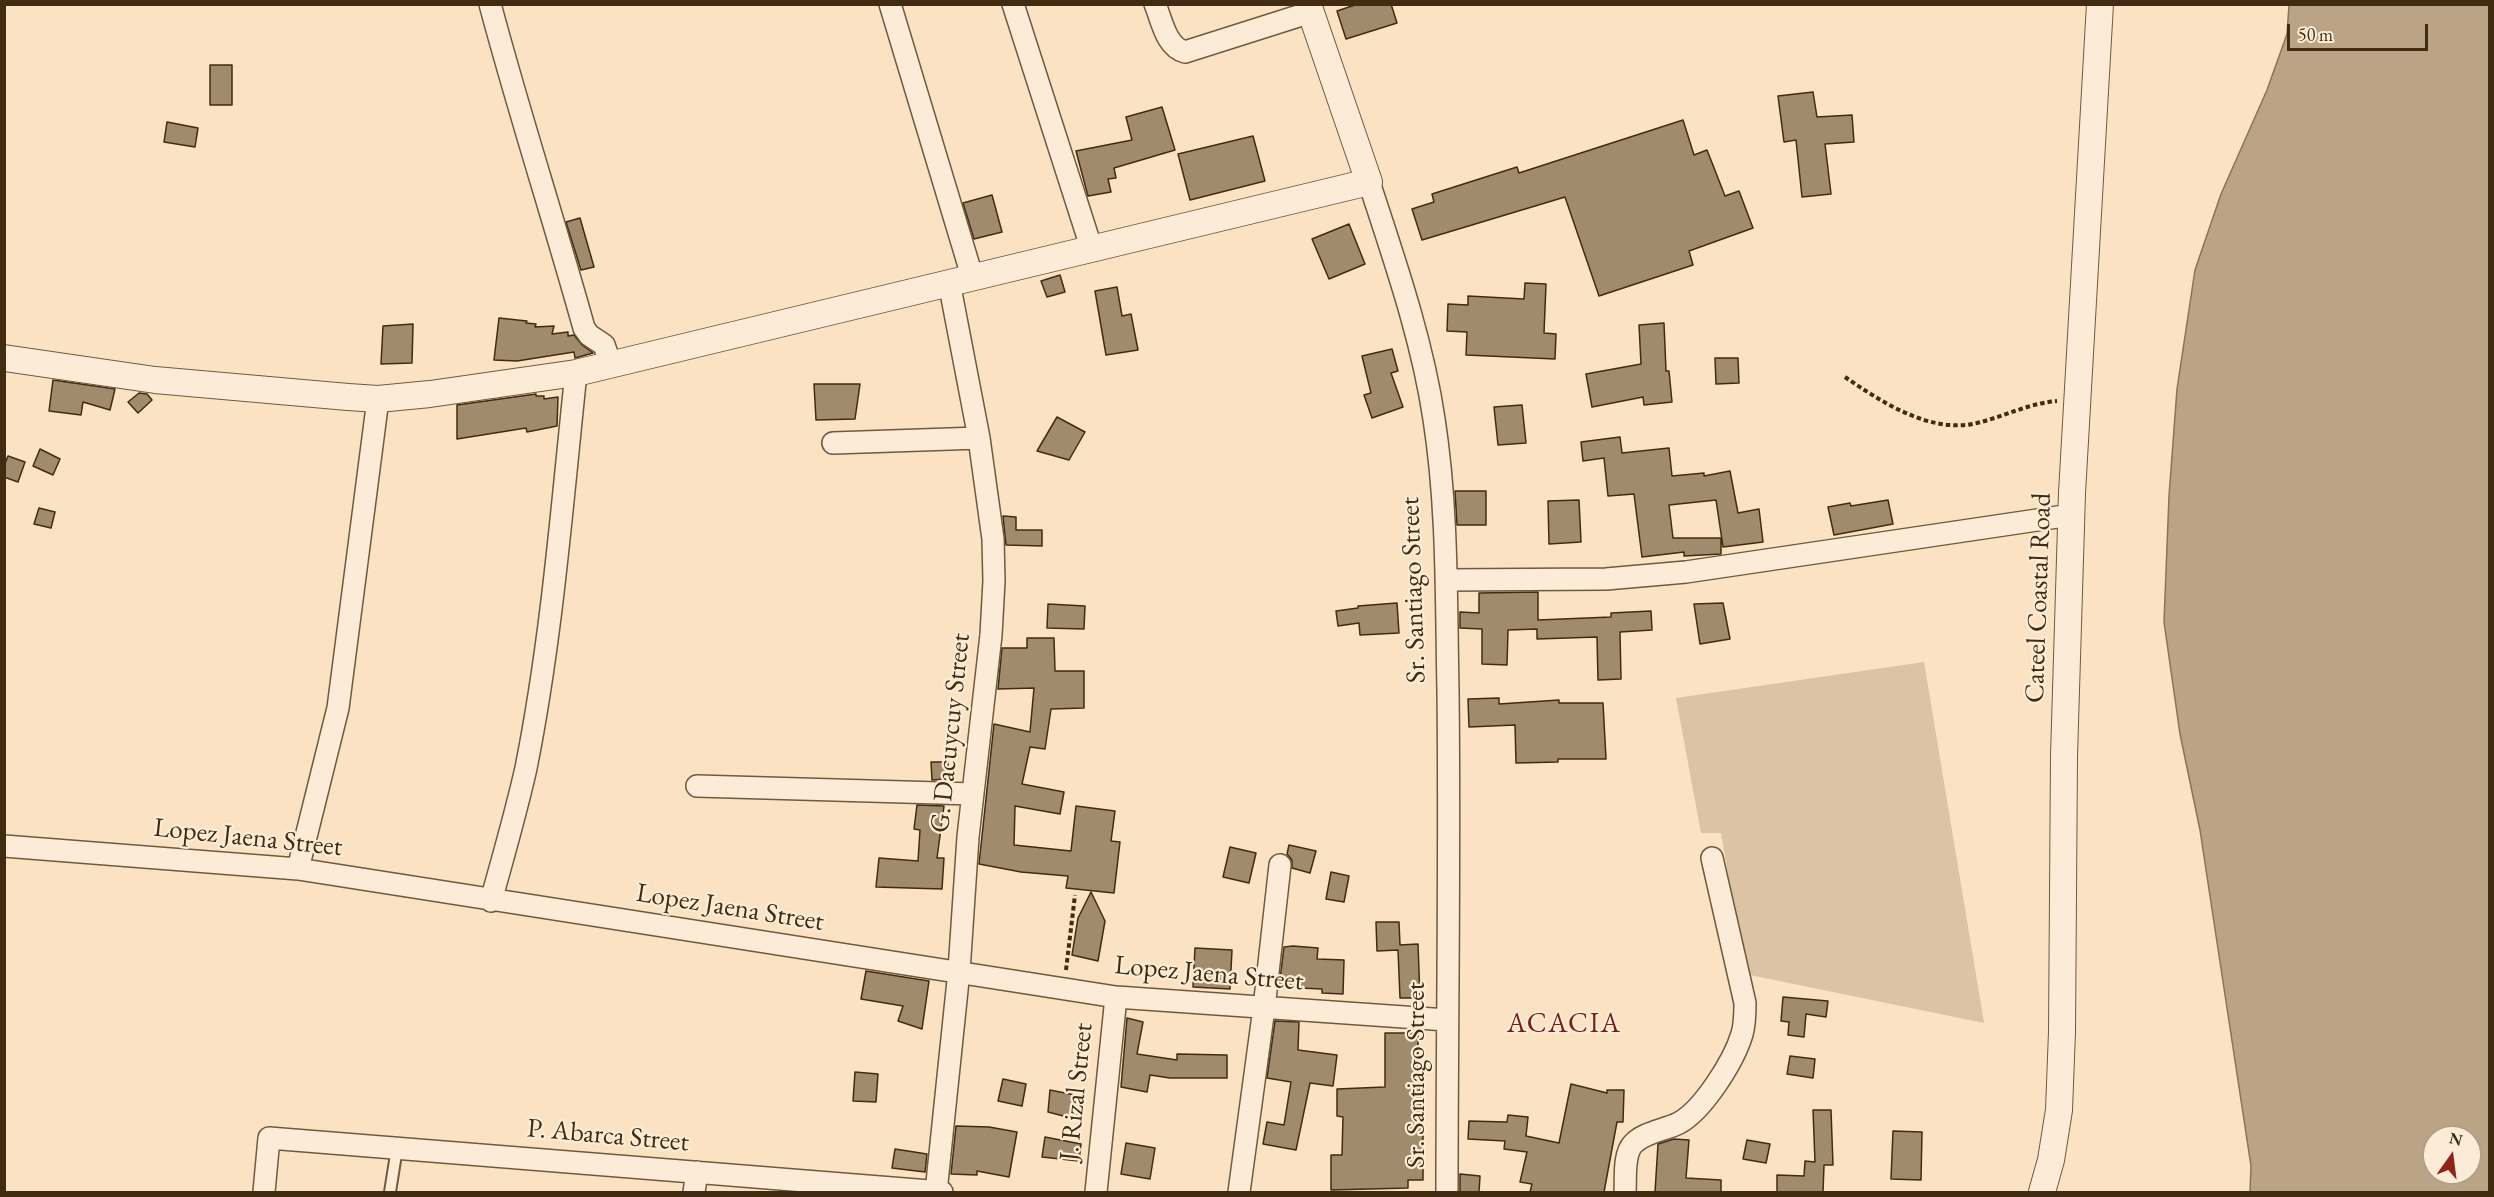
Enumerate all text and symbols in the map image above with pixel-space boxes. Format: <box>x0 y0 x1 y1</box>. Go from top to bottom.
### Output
scale bar <box>2290 12 2431 50</box>
text: 50 m <box>2298 23 2333 46</box>
street label: Cateel Coastal Road <box>2019 492 2059 704</box>
street label: Sr. Santiago Street <box>1395 496 1433 684</box>
street label: G. Dacuycuy Street <box>924 632 978 834</box>
street label: Lopez Jaena Street <box>152 812 344 864</box>
street label: Lopez Jaena Street <box>634 877 826 939</box>
street label: Lopez Jaena Street <box>1113 950 1305 998</box>
street label: Sr. Santiago Street <box>1401 982 1433 1168</box>
district label: ACACIA <box>1507 1007 1621 1041</box>
street label: J. Rizal Street <box>1054 1021 1100 1163</box>
street label: P. Abarca Street <box>526 1113 690 1159</box>
north arrow <box>2422 1125 2482 1185</box>
text: N <box>2447 1127 2465 1151</box>

